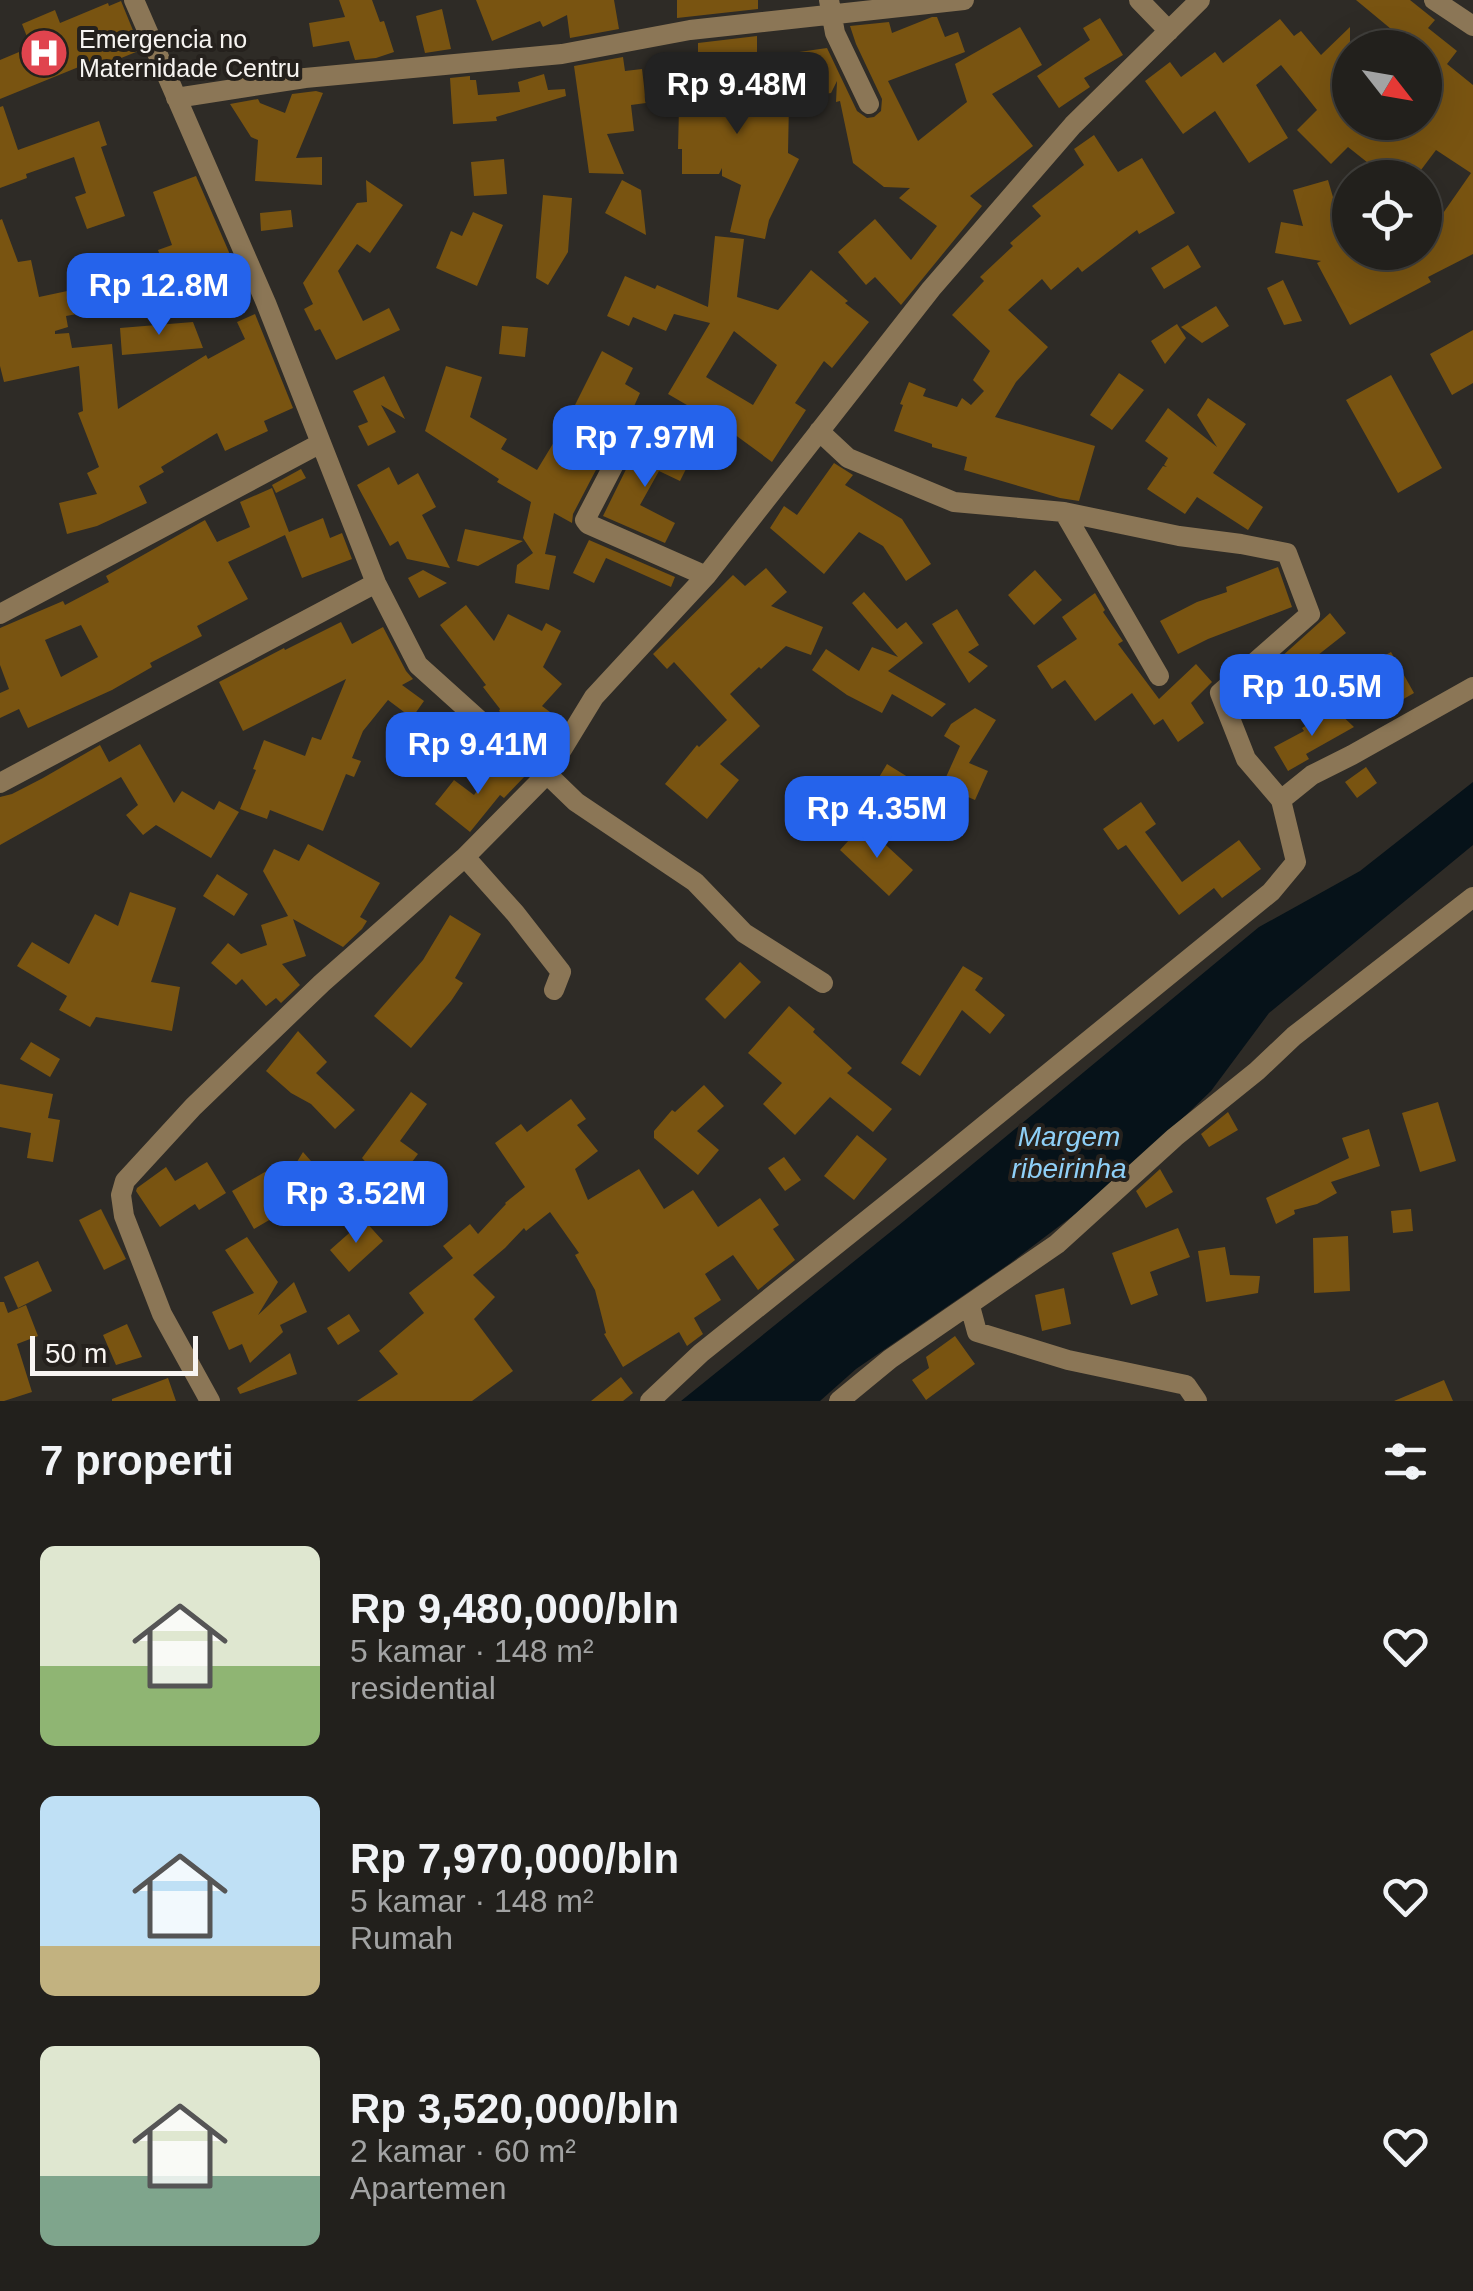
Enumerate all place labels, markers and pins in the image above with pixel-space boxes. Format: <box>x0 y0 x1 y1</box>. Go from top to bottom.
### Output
place label: Emergencia no Maternidade Centru <box>79 25 300 82</box>
hospital icon: Emergencia no Maternidade Centru <box>18 27 70 79</box>
pin: Rp 9.48M <box>634 52 840 137</box>
pin: Rp 12.8M <box>56 253 262 338</box>
pin: Rp 7.97M <box>542 405 748 490</box>
pin: Rp 10.5M <box>1209 654 1415 739</box>
pin: Rp 9.41M <box>375 712 581 797</box>
pin: Rp 4.35M <box>774 776 980 861</box>
pin: Rp 3.52M <box>253 1161 459 1246</box>

